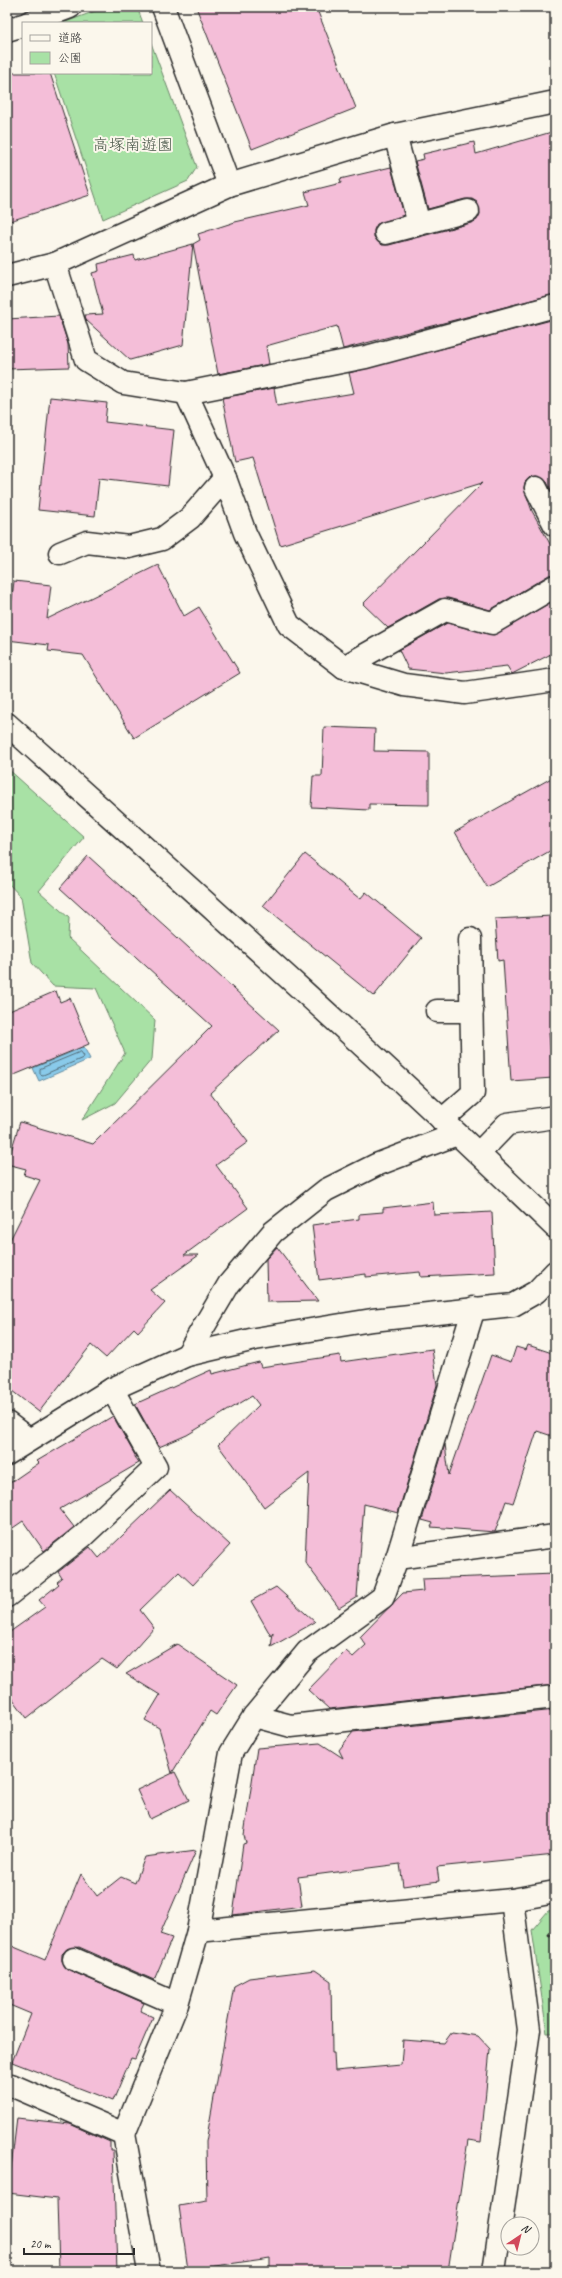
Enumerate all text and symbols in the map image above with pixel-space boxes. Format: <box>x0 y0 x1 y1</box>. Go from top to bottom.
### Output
legend <box>22 22 152 74</box>
text: 道路 <box>58 30 82 46</box>
text: 公園 <box>58 50 82 66</box>
park label: 高塚南遊園 <box>93 135 173 155</box>
north arrow <box>500 2216 540 2256</box>
text: N <box>519 2220 534 2237</box>
scale bar <box>24 2230 134 2256</box>
text: 20 m <box>30 2236 52 2252</box>

